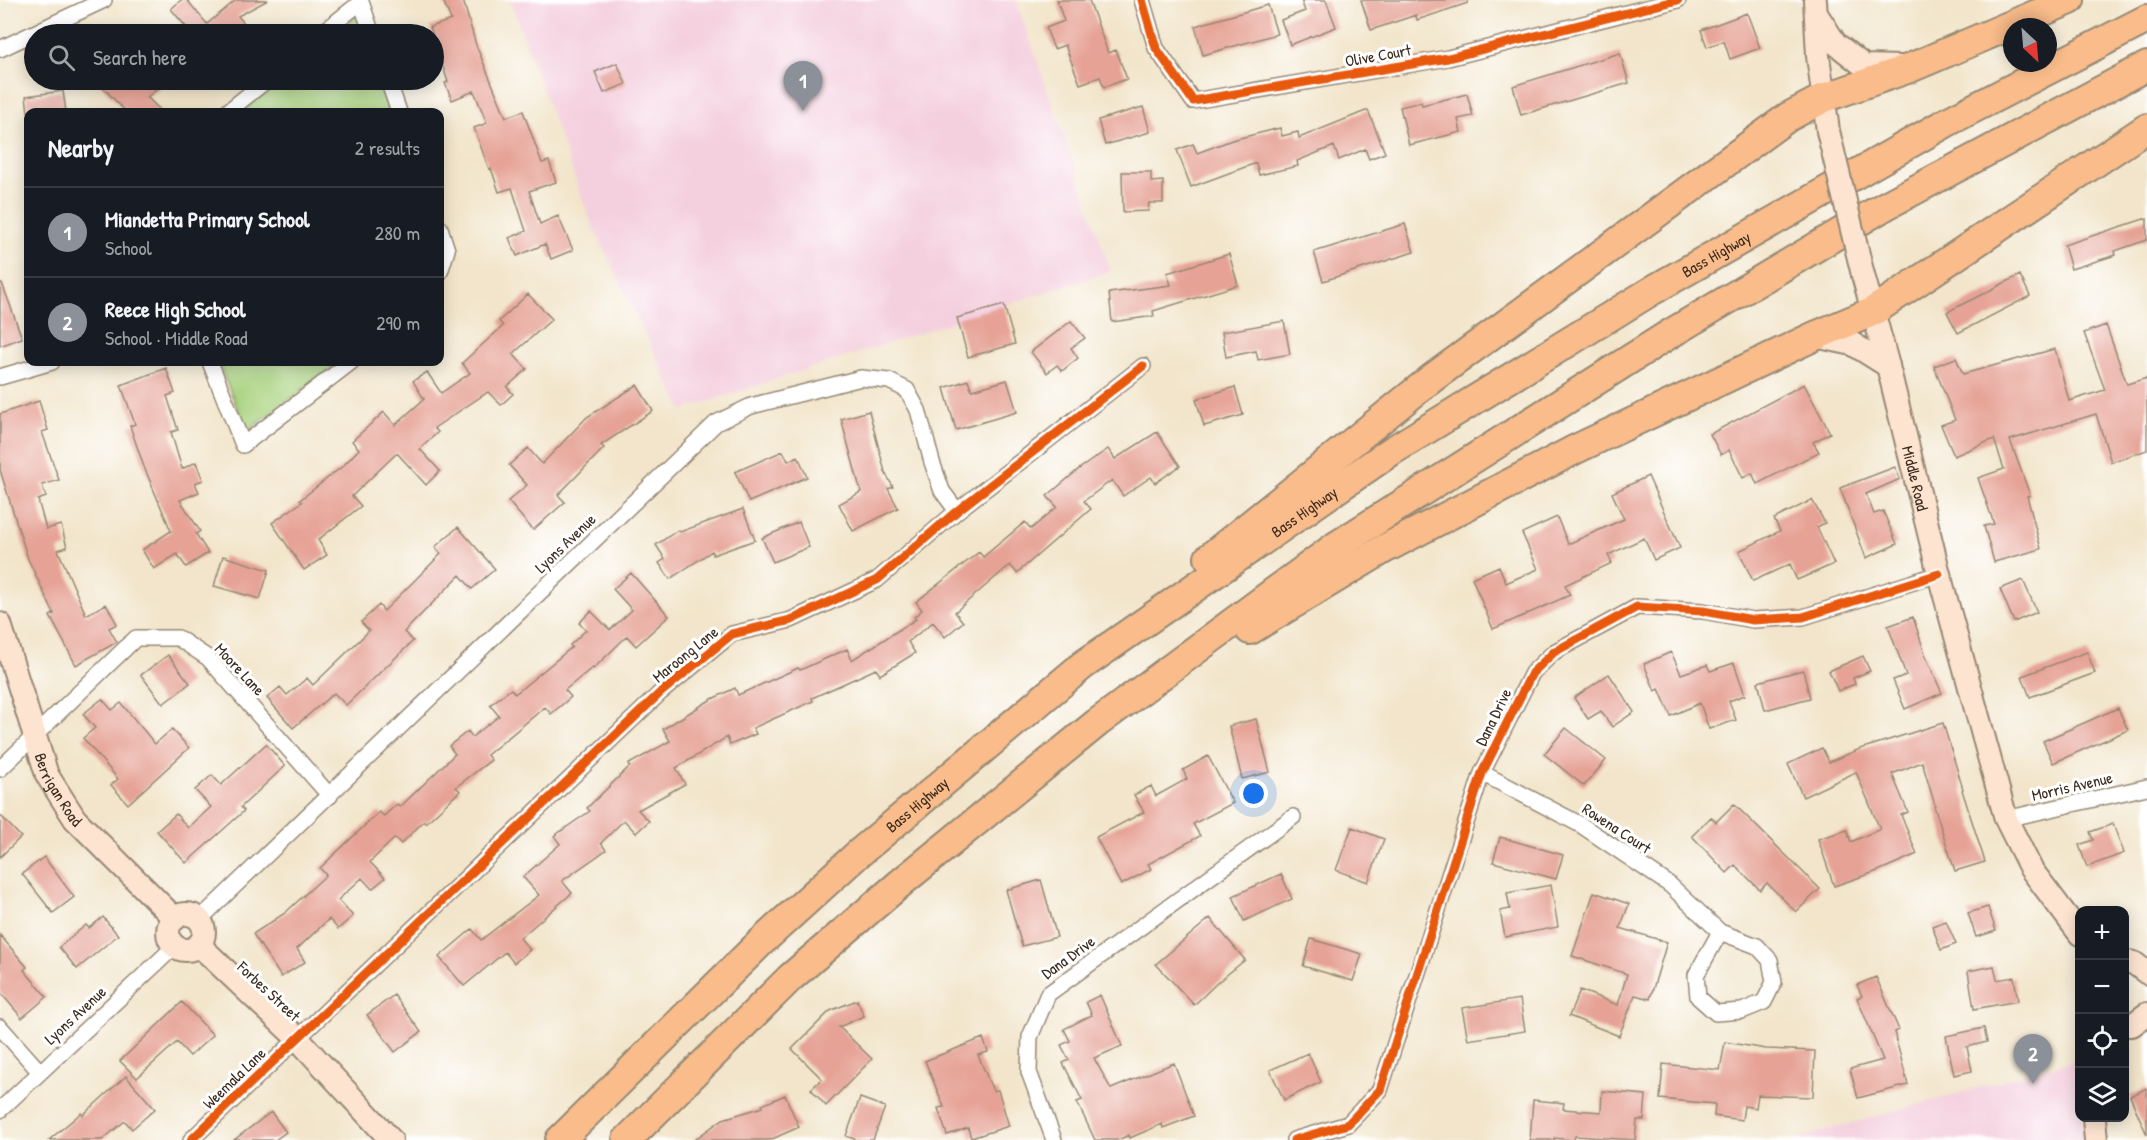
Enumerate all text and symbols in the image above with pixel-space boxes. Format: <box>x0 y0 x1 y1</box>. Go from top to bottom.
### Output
north arrow <box>2003 18 2057 72</box>
search box <box>24 24 444 90</box>
street label: Olive Court <box>1343 38 1413 72</box>
icon: search <box>45 41 78 74</box>
text: Search here <box>93 42 187 72</box>
pin: 1 <box>784 62 822 111</box>
text: Nearby <box>48 130 114 165</box>
text: 2 results <box>355 134 420 161</box>
text: Miandetta Primary School <box>105 204 310 234</box>
text: 1 <box>64 219 71 246</box>
text: 280 m <box>375 219 420 246</box>
street label: Bass Highway <box>1678 226 1755 282</box>
text: School <box>105 234 152 261</box>
text: Reece High School <box>105 294 246 324</box>
text: 2 <box>63 309 72 336</box>
text: 290 m <box>376 309 420 336</box>
text: School · Middle Road <box>105 324 248 351</box>
street label: Middle Road <box>1897 444 1934 513</box>
street label: Bass Highway <box>1267 481 1342 542</box>
street label: Lyons Avenue <box>530 508 601 578</box>
street label: Maroong Lane <box>647 620 723 687</box>
street label: Moore Lane <box>210 638 270 701</box>
street label: Dana Drive <box>1470 684 1517 749</box>
street label: Berrigan Road <box>30 750 87 831</box>
street label: Morris Avenue <box>2029 766 2115 806</box>
street label: Bass Highway <box>881 772 953 837</box>
your location <box>1239 779 1268 808</box>
street label: Rowena Court <box>1578 798 1656 859</box>
map controls <box>2075 906 2129 1122</box>
button: + <box>2075 906 2129 960</box>
street label: Dana Drive <box>1037 930 1100 984</box>
street label: Forbes Street <box>232 955 306 1026</box>
button: − <box>2075 960 2129 1014</box>
street label: Lyons Avenue <box>39 980 111 1049</box>
button: locate <box>2075 1014 2129 1068</box>
pin: 2 <box>2014 1034 2052 1084</box>
street label: Weemala Lane <box>198 1042 271 1114</box>
button: layers <box>2075 1068 2129 1122</box>

